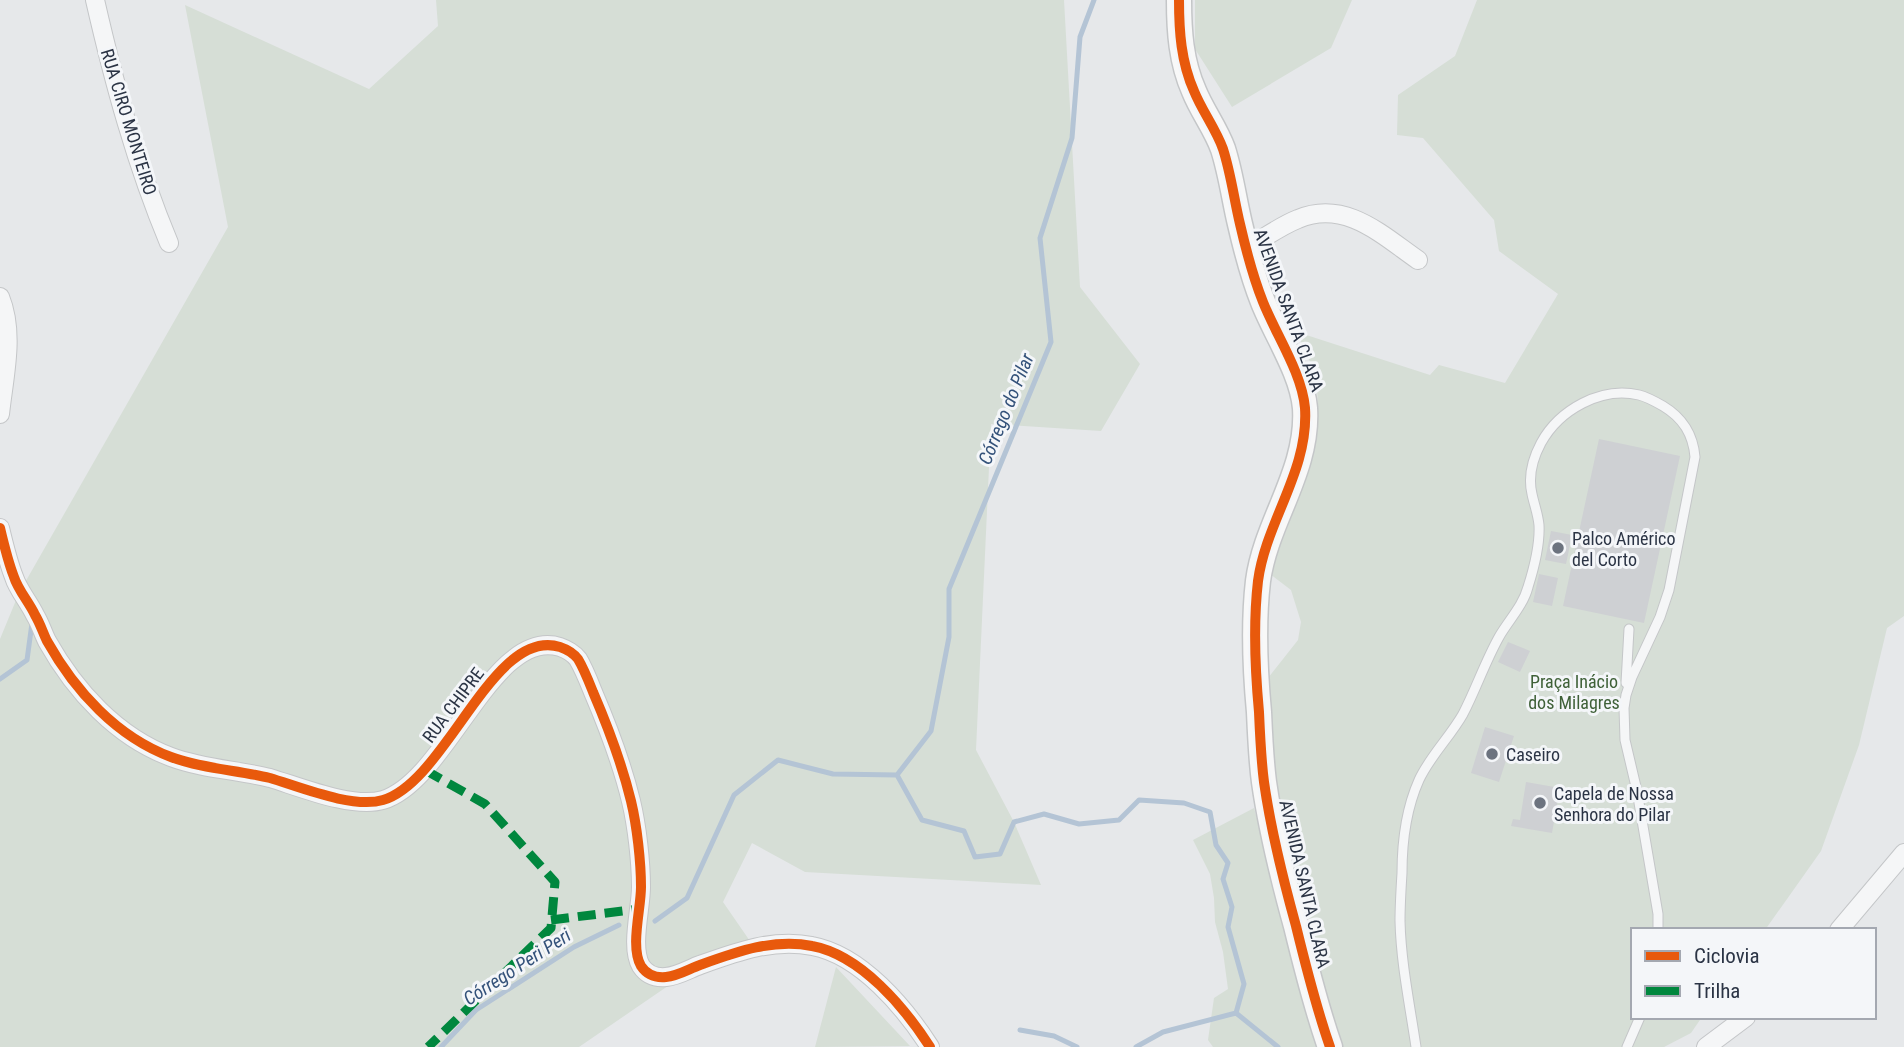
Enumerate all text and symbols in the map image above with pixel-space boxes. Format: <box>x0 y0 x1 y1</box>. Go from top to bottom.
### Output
street label: RUA CIRO MONTEIRO <box>97 46 161 198</box>
street label: AVENIDA SANTA CLARA <box>1250 226 1328 395</box>
water label: Córrego do Pilar <box>973 350 1039 468</box>
place label: Palco Américo del Corto <box>1572 528 1675 570</box>
marker: Palco Américo del Corto <box>1550 540 1566 556</box>
street label: RUA CHIPRE <box>418 663 488 747</box>
park label: Praça Inácio dos Milagres <box>1528 671 1620 713</box>
place label: Caseiro <box>1506 744 1560 765</box>
marker: Caseiro <box>1484 746 1500 762</box>
place label: Capela de Nossa Senhora do Pilar <box>1554 783 1674 825</box>
marker: Capela de Nossa Senhora do Pilar <box>1532 795 1548 811</box>
street label: AVENIDA SANTA CLARA <box>1275 798 1335 971</box>
water label: Córrego Peri Peri <box>459 923 576 1010</box>
legend <box>1631 928 1876 1019</box>
text: Ciclovia <box>1694 944 1760 968</box>
text: Trilha <box>1694 979 1740 1003</box>

